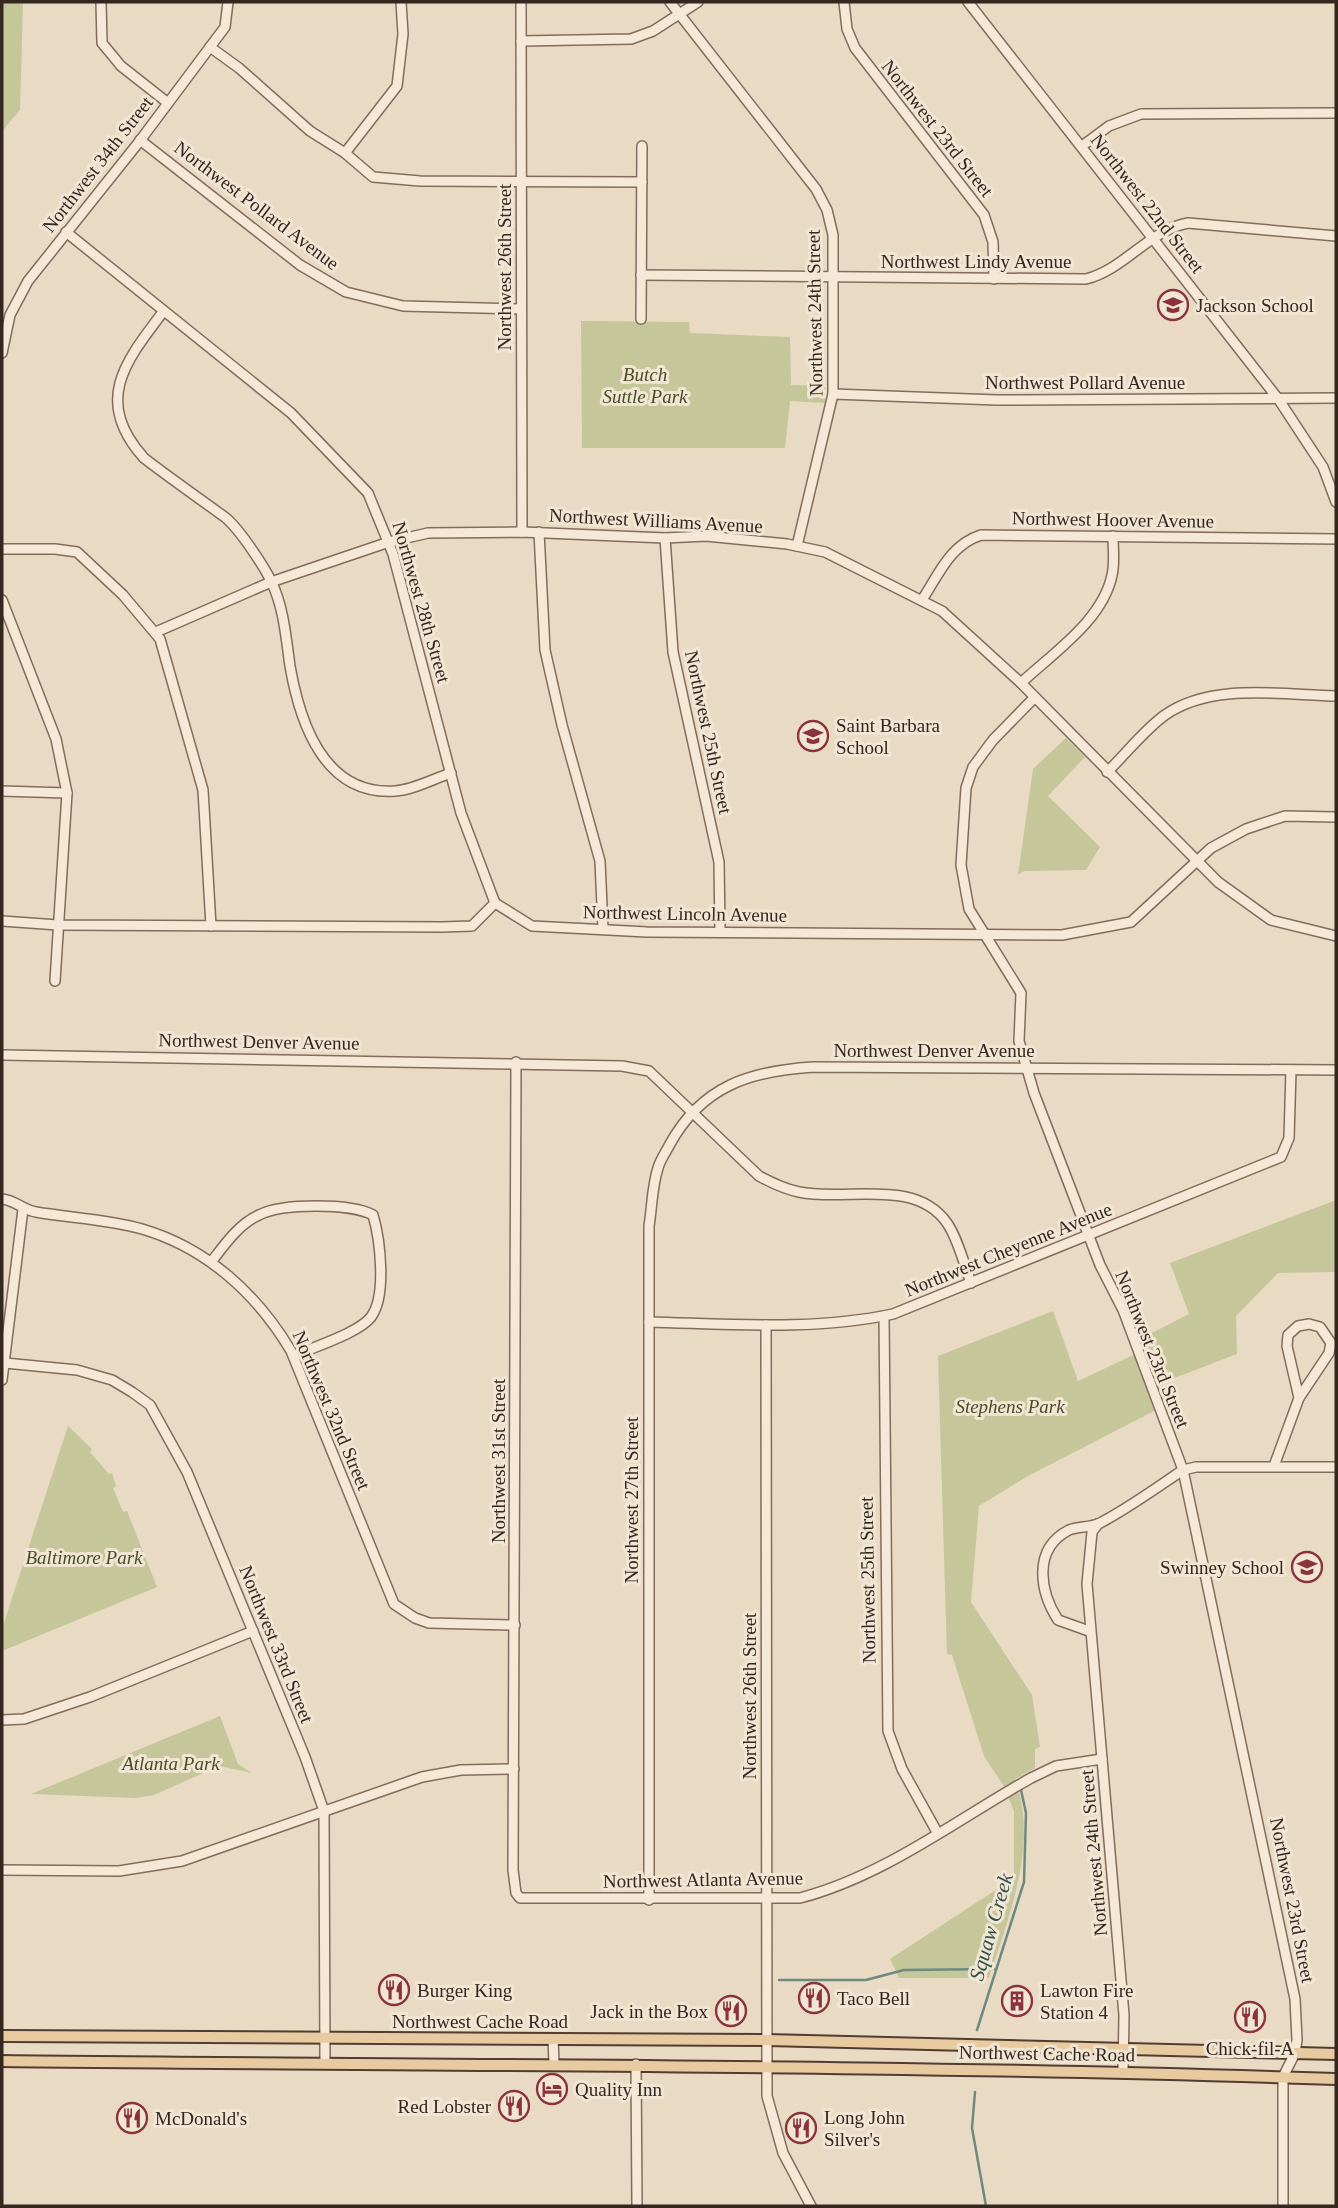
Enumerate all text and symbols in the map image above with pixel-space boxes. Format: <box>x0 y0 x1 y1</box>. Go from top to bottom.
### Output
street label: Northwest 23rd Street <box>878 56 998 201</box>
street label: Northwest 34th Street <box>38 92 157 236</box>
street label: Northwest 22nd Street <box>1087 129 1209 278</box>
street label: Northwest Pollard Avenue <box>170 137 343 274</box>
street label: Northwest 26th Street <box>494 183 515 350</box>
street label: Northwest 24th Street <box>803 229 826 397</box>
street label: Northwest Lindy Avenue <box>881 251 1071 272</box>
school or university icon: Jackson School <box>1156 288 1190 322</box>
place label: Jackson School <box>1196 295 1314 316</box>
park label: Butch Suttle Park <box>603 364 688 407</box>
street label: Northwest Pollard Avenue <box>985 372 1185 393</box>
street label: Northwest Williams Avenue <box>549 504 763 537</box>
street label: Northwest Hoover Avenue <box>1012 507 1214 532</box>
street label: Northwest 28th Street <box>388 519 455 686</box>
street label: Northwest 25th Street <box>681 648 736 817</box>
place label: Saint Barbara School <box>836 715 941 758</box>
school or university icon: Saint Barbara School <box>796 719 830 753</box>
street label: Northwest Lincoln Avenue <box>583 901 787 926</box>
street label: Northwest Denver Avenue <box>158 1029 360 1054</box>
street label: Northwest Denver Avenue <box>833 1040 1035 1061</box>
street label: Northwest Cheyenne Avenue <box>902 1198 1115 1301</box>
street label: Northwest 23rd Street <box>1111 1267 1194 1432</box>
street label: Northwest 32nd Street <box>288 1327 375 1494</box>
street label: Northwest 31st Street <box>488 1378 509 1543</box>
park label: Stephens Park <box>955 1396 1065 1417</box>
street label: Northwest 27th Street <box>621 1416 642 1583</box>
street label: Northwest 25th Street <box>856 1496 879 1664</box>
park label: Baltimore Park <box>26 1547 143 1568</box>
school or university icon: Swinney School <box>1290 1550 1324 1584</box>
place label: Swinney School <box>1160 1557 1284 1578</box>
street label: Northwest 33rd Street <box>235 1562 318 1727</box>
street label: Northwest 26th Street <box>739 1612 760 1779</box>
park label: Atlanta Park <box>120 1753 220 1774</box>
street label: Northwest 24th Street <box>1076 1768 1111 1937</box>
street label: Northwest 23rd Street <box>1266 1816 1319 1985</box>
street label: Northwest Atlanta Avenue <box>603 1867 803 1892</box>
water label: Squaw Creek <box>964 1870 1018 1983</box>
restaurant icon: Burger King <box>377 1973 411 2007</box>
place label: Burger King <box>417 1980 513 2001</box>
place label: Lawton Fire Station 4 <box>1040 1980 1133 2023</box>
restaurant icon: Taco Bell <box>797 1981 831 2015</box>
building icon: Lawton Fire Station 4 <box>1000 1984 1034 2018</box>
place label: Taco Bell <box>837 1988 910 2009</box>
restaurant icon: Jack in the Box <box>714 1994 748 2028</box>
restaurant icon: Chick-fil-A <box>1233 2000 1267 2034</box>
place label: Jack in the Box <box>590 2001 708 2022</box>
street label: Northwest Cache Road <box>392 2011 569 2032</box>
place label: Chick-fil-A <box>1206 2038 1295 2059</box>
street label: Northwest Cache Road <box>959 2041 1136 2066</box>
hotel icon: Quality Inn <box>535 2072 569 2106</box>
place label: Quality Inn <box>575 2079 663 2100</box>
restaurant icon: Red Lobster <box>497 2089 531 2123</box>
place label: Red Lobster <box>398 2096 492 2117</box>
restaurant icon: McDonald's <box>115 2101 149 2135</box>
place label: Long John Silver's <box>824 2107 905 2150</box>
place label: McDonald's <box>155 2108 247 2129</box>
restaurant icon: Long John Silver's <box>784 2111 818 2145</box>

